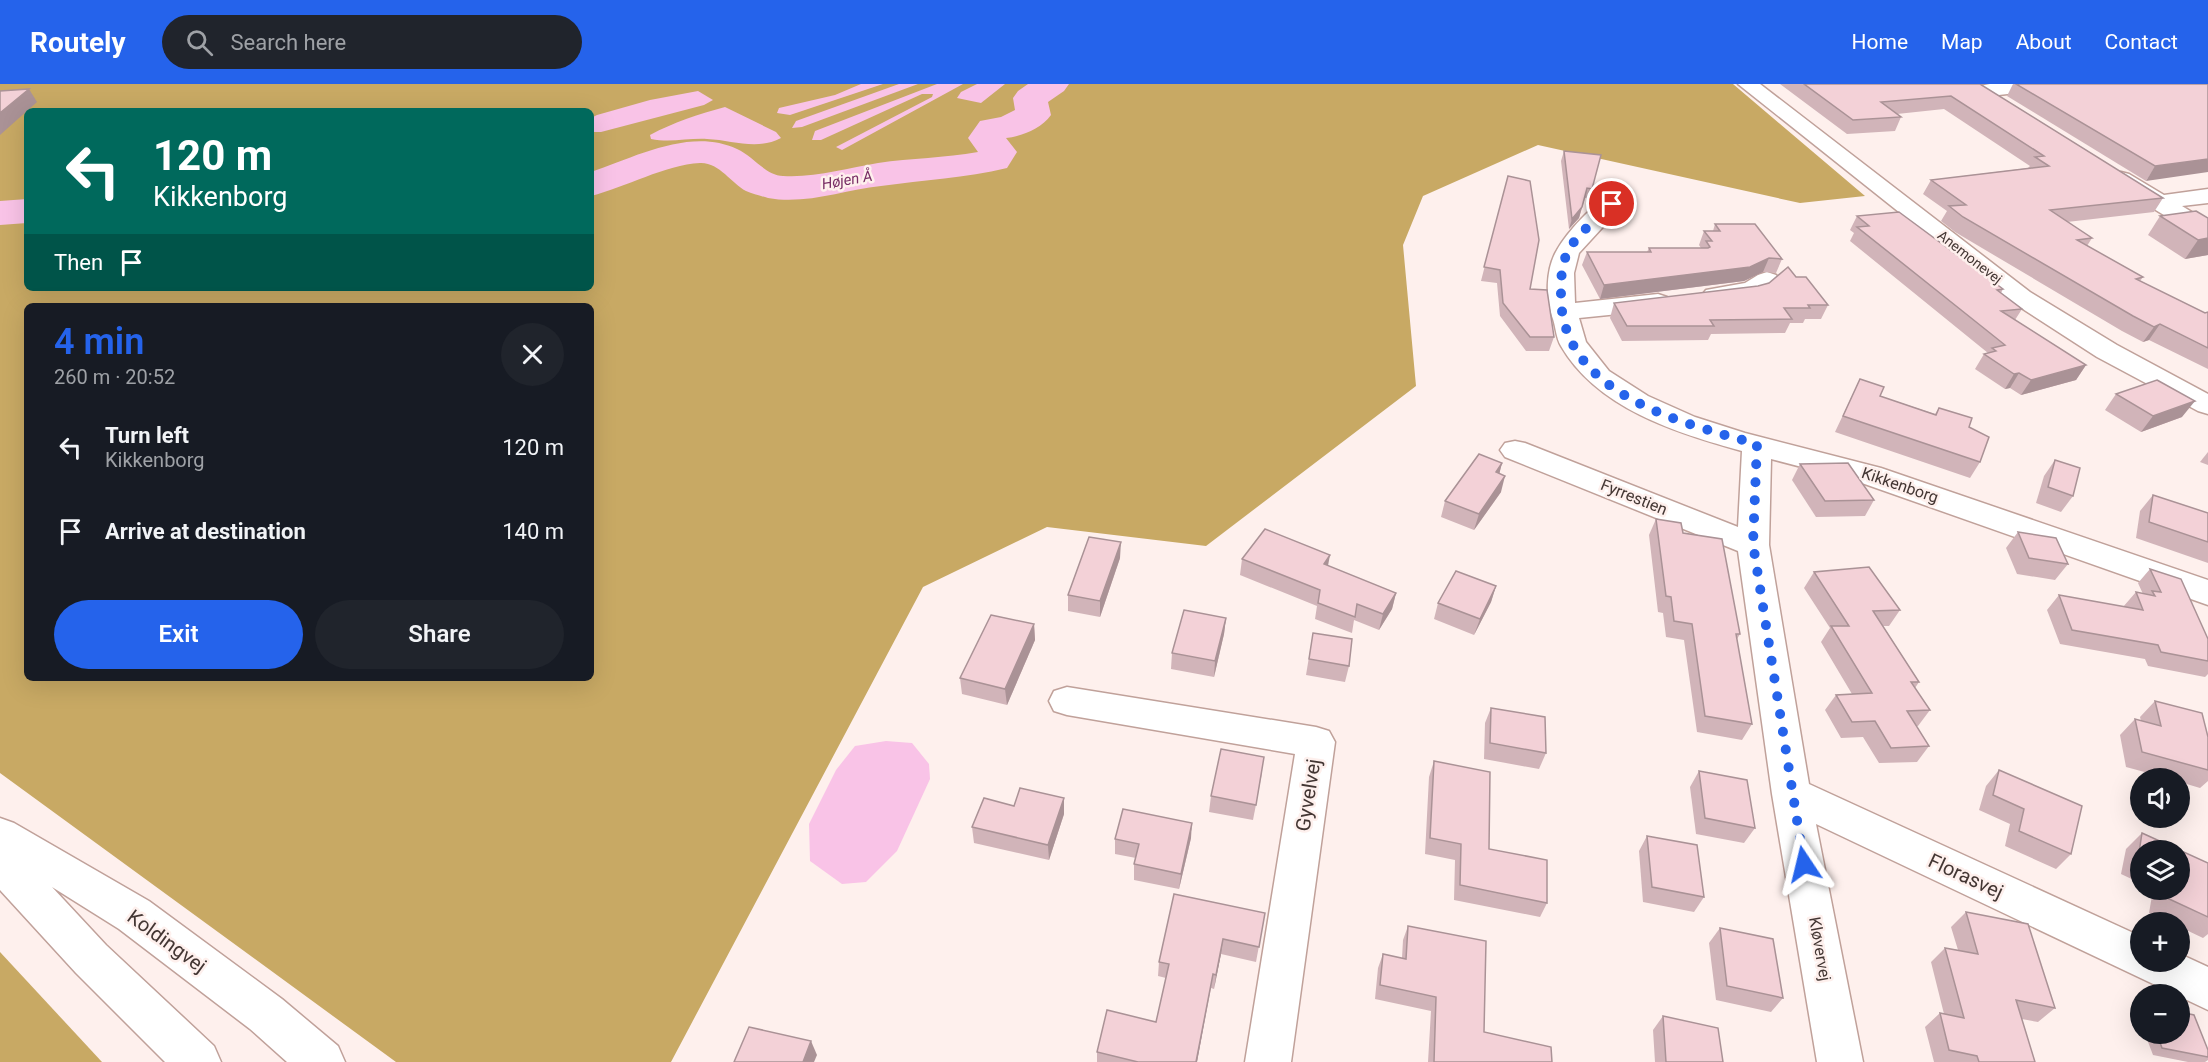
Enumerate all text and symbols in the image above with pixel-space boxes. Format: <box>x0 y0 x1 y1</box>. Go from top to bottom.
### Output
search box <box>162 15 582 69</box>
text: Routely <box>30 26 126 59</box>
icon: search <box>183 26 216 59</box>
text: Search here <box>231 30 346 55</box>
text: Home <box>1852 30 1908 54</box>
text: Map <box>1941 30 1983 54</box>
text: About <box>2016 30 2072 54</box>
text: Contact <box>2105 30 2178 54</box>
text: 120 m <box>153 131 272 180</box>
icon: left <box>54 132 132 210</box>
water label: Højen Å <box>820 167 874 193</box>
pin <box>1586 178 1637 229</box>
text: Kikkenborg <box>153 181 287 213</box>
icon: arrive <box>1595 187 1628 220</box>
street label: Anemonevej <box>1935 227 2005 287</box>
icon: arrive <box>115 246 148 279</box>
text: Then <box>54 250 103 275</box>
text: 4 min <box>54 321 144 363</box>
button: close <box>501 323 564 386</box>
text: 260 m · 20:52 <box>54 365 175 389</box>
text: Turn left <box>105 423 189 448</box>
icon: left <box>54 431 87 464</box>
text: 120 m <box>502 435 564 460</box>
text: Kikkenborg <box>105 448 205 472</box>
street label: Kikkenborg <box>1859 463 1941 507</box>
street label: Fyrrestien <box>1598 475 1670 519</box>
icon: arrive <box>54 515 87 548</box>
text: Arrive at destination <box>105 519 306 544</box>
text: 140 m <box>502 519 564 544</box>
button: Exit <box>54 600 303 669</box>
button: Share <box>315 600 564 669</box>
street label: Gyvelvej <box>1290 757 1326 833</box>
map controls <box>2130 768 2190 1044</box>
button: sound <box>2130 768 2190 828</box>
position arrow <box>1772 832 1836 896</box>
button: layers <box>2130 840 2190 900</box>
street label: Florasvej <box>1925 848 2007 904</box>
street label: Koldingvej <box>123 904 211 978</box>
button: + <box>2130 912 2190 972</box>
street label: Kløvervej <box>1805 916 1835 982</box>
button: − <box>2130 984 2190 1044</box>

